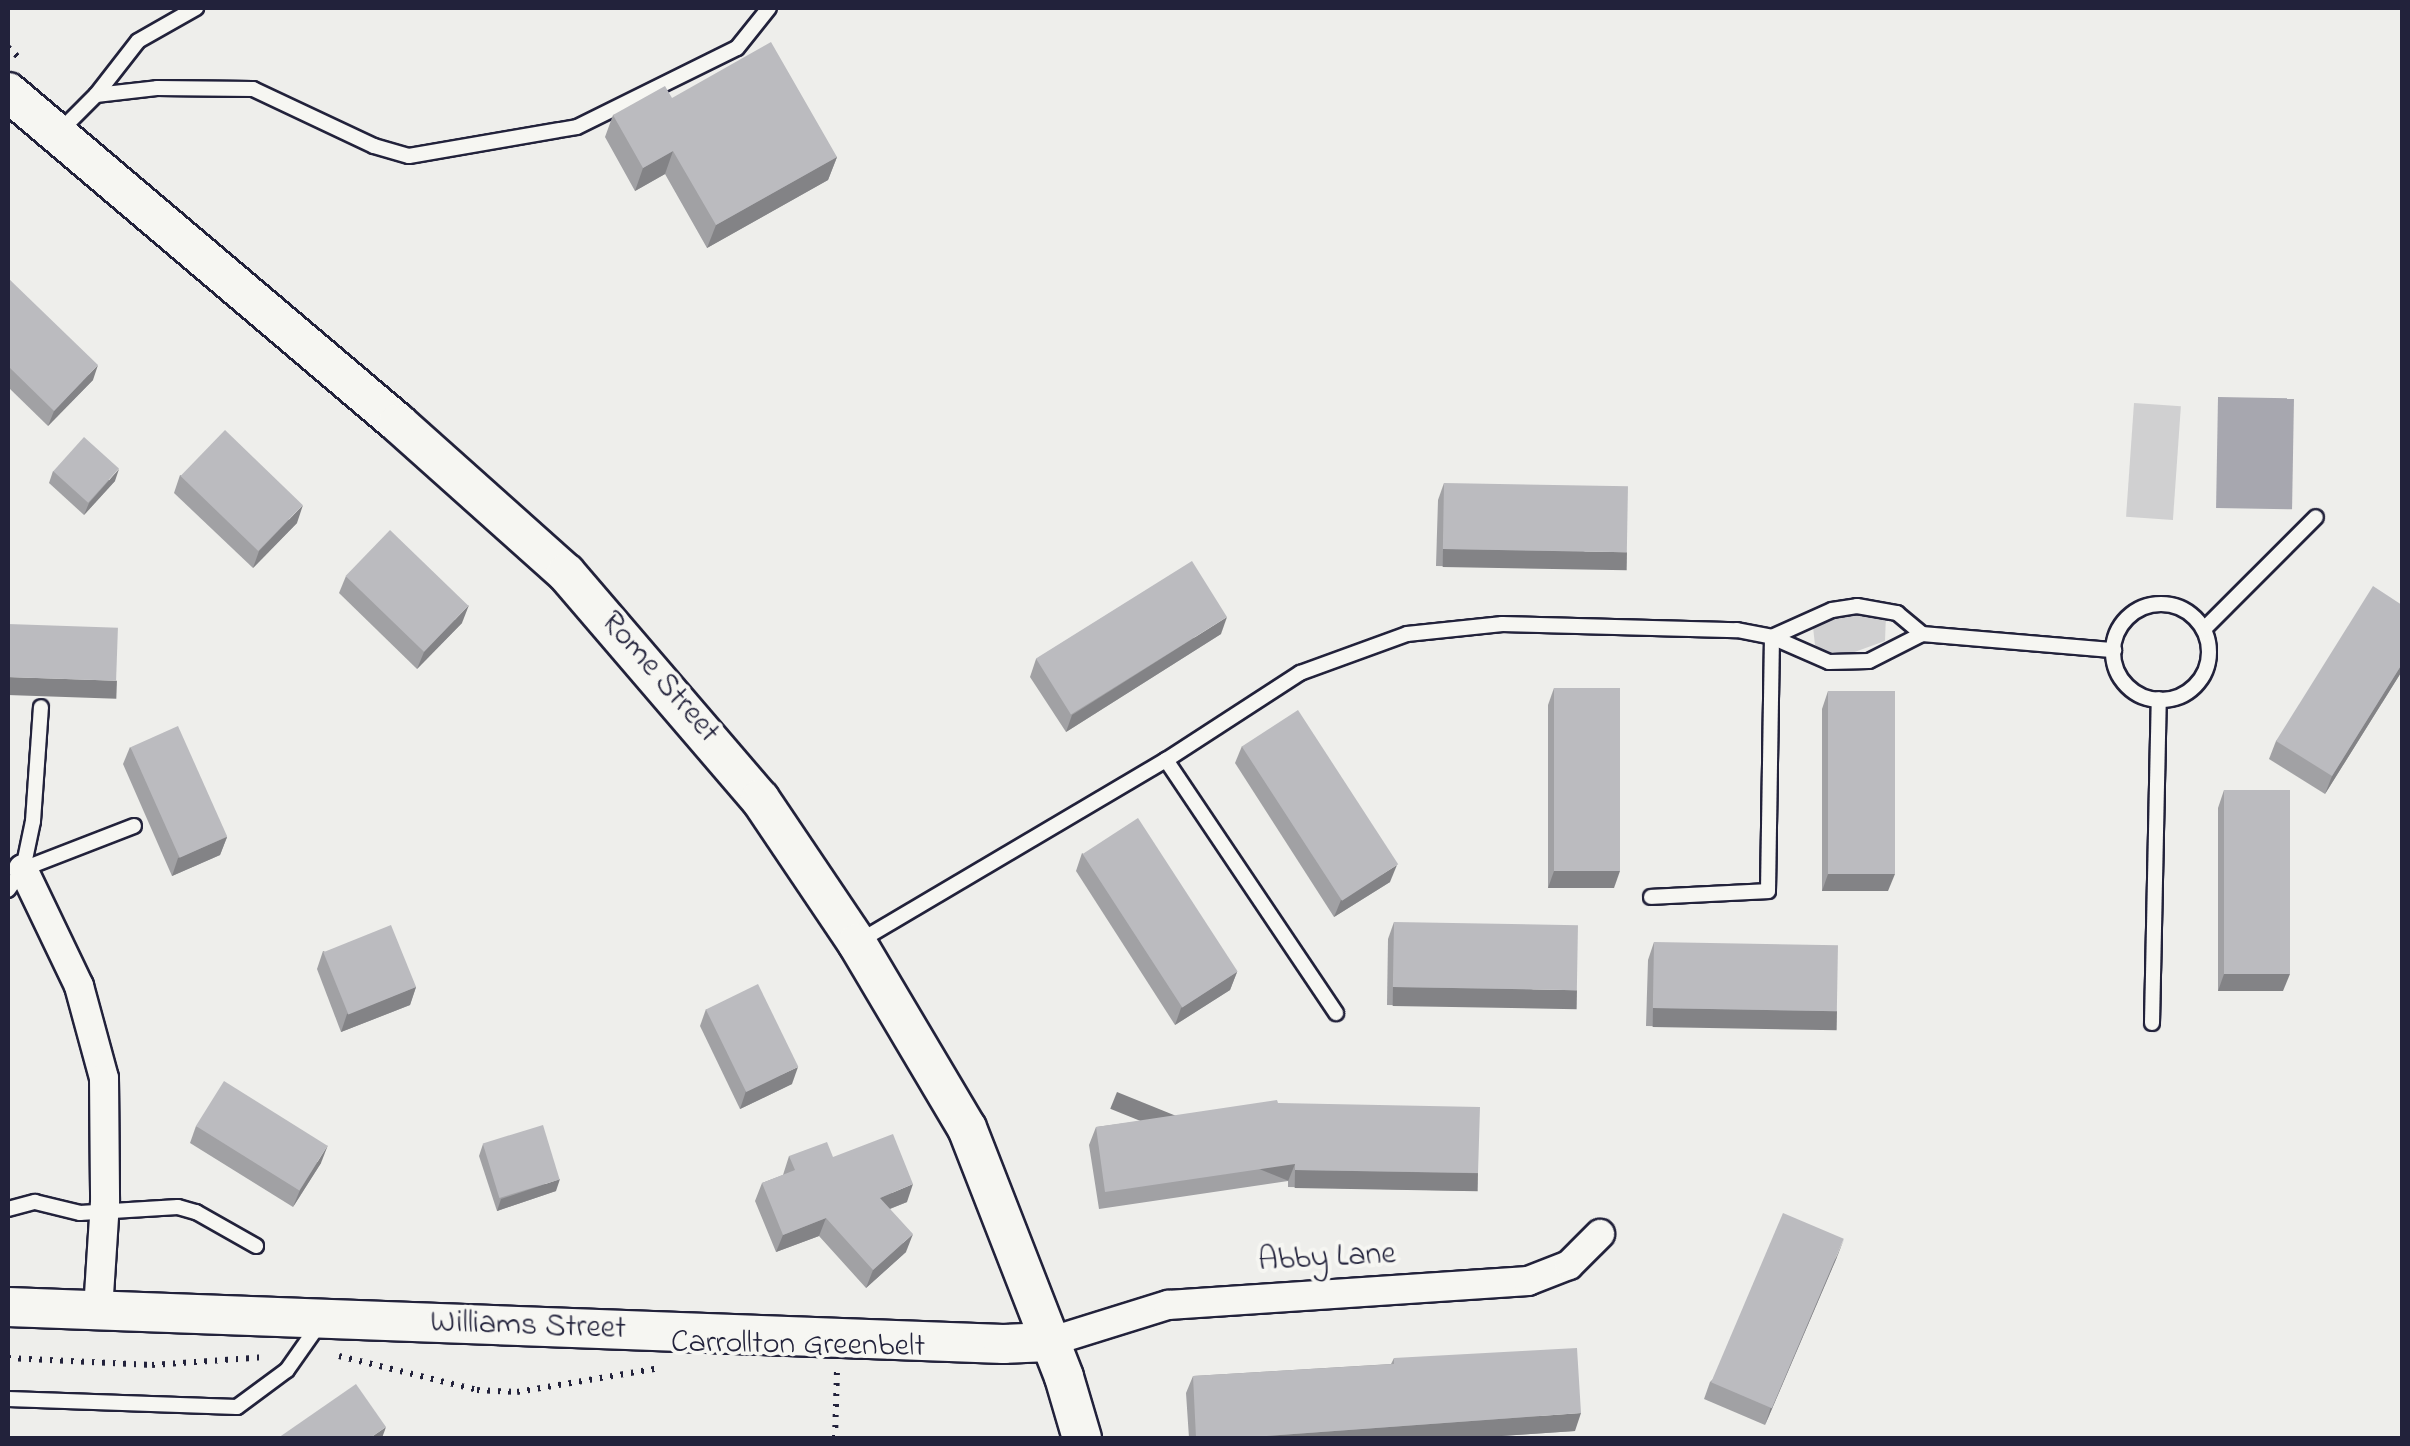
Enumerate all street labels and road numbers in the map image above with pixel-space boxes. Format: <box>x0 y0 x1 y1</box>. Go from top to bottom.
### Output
street label: Rome Street <box>591 604 727 752</box>
street label: Abby Lane <box>1257 1236 1397 1282</box>
street label: Williams Street <box>430 1304 626 1350</box>
street label: Carrollton Greenbelt <box>671 1325 925 1367</box>

